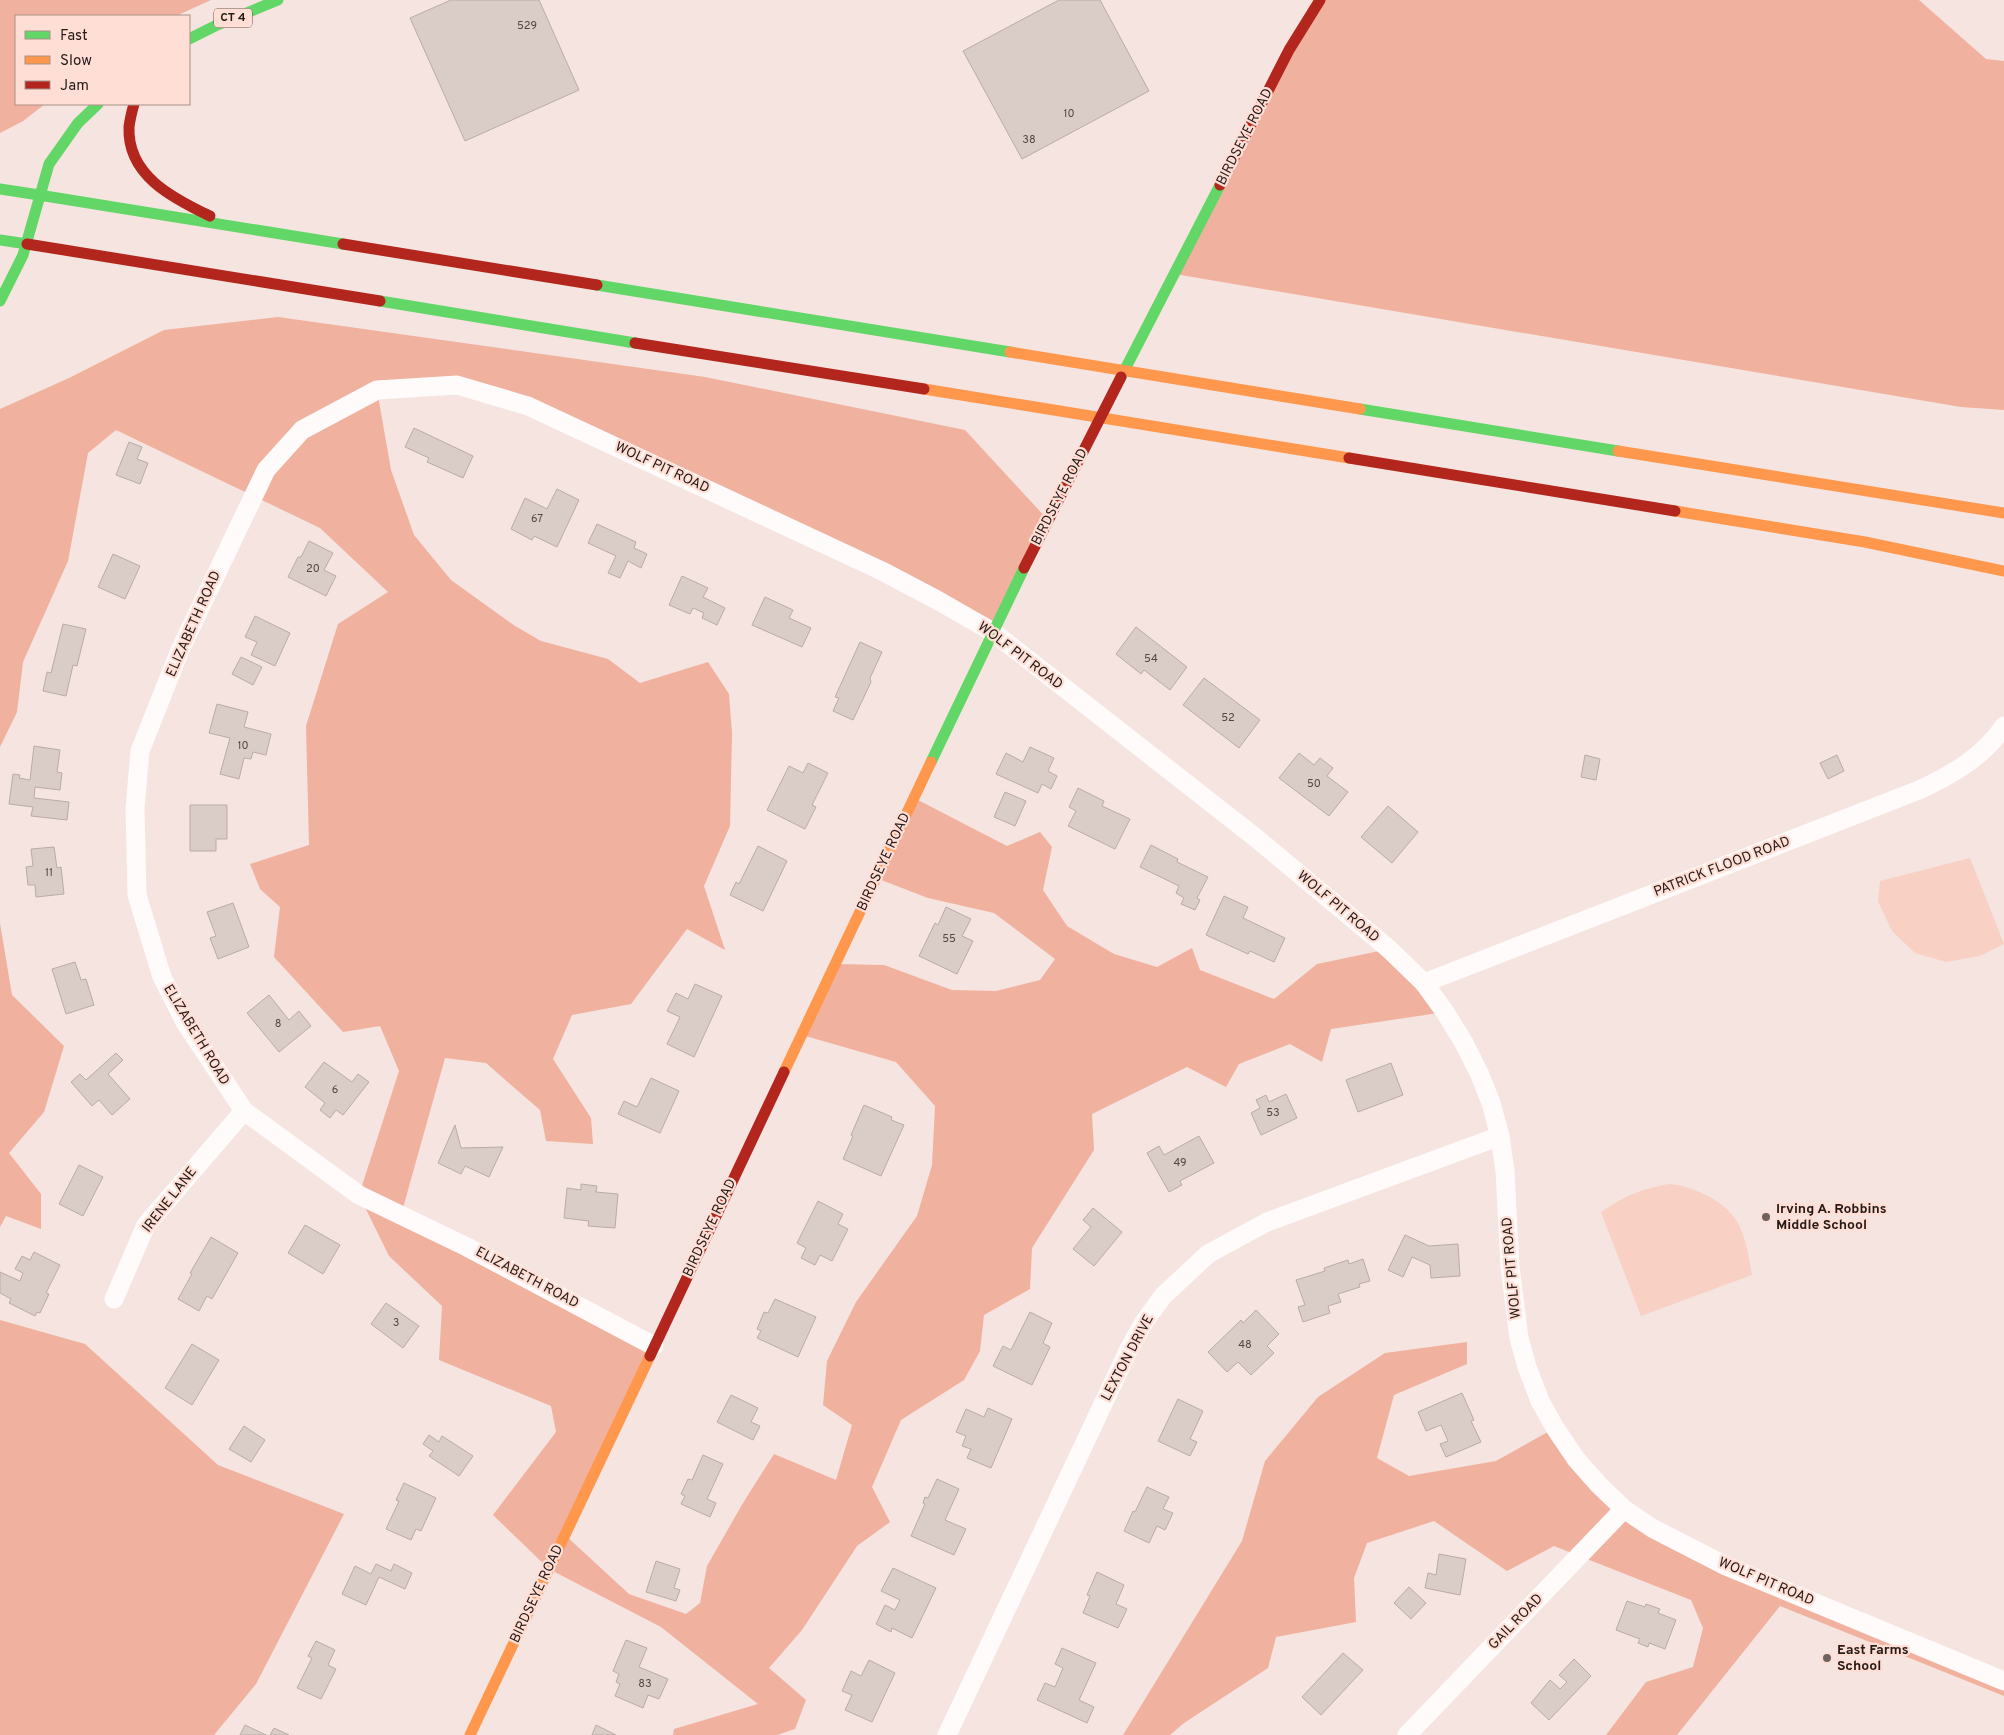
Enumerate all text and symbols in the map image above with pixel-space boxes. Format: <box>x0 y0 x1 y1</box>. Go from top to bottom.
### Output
road number: CT 4 <box>214 8 252 28</box>
legend <box>15 15 190 105</box>
house number: 529 <box>517 19 537 33</box>
text: Fast <box>60 27 88 46</box>
text: Slow <box>60 52 92 71</box>
text: Jam <box>60 77 89 96</box>
street label: BIRDSEYE ROAD <box>1213 86 1277 188</box>
house number: 10 <box>1063 107 1075 121</box>
house number: 38 <box>1022 133 1036 147</box>
street label: WOLF PIT ROAD <box>612 439 712 497</box>
street label: BIRDSEYE ROAD <box>1028 446 1092 548</box>
house number: 67 <box>531 512 543 526</box>
house number: 20 <box>306 562 320 576</box>
street label: ELIZABETH ROAD <box>163 568 225 680</box>
street label: WOLF PIT ROAD <box>974 618 1066 694</box>
house number: 54 <box>1144 652 1158 666</box>
house number: 52 <box>1221 711 1235 725</box>
house number: 10 <box>237 739 249 753</box>
house number: 50 <box>1307 777 1321 791</box>
street label: BIRDSEYE ROAD <box>854 810 914 914</box>
street label: PATRICK FLOOD ROAD <box>1651 833 1793 901</box>
house number: 11 <box>45 866 53 880</box>
street label: WOLF PIT ROAD <box>1293 868 1383 946</box>
house number: 55 <box>942 932 956 946</box>
street label: ELIZABETH ROAD <box>159 982 233 1088</box>
house number: 8 <box>275 1017 281 1031</box>
house number: 6 <box>332 1083 338 1097</box>
house number: 53 <box>1266 1106 1280 1120</box>
house number: 49 <box>1173 1156 1187 1170</box>
street label: IRENE LANE <box>139 1164 201 1236</box>
street label: BIRDSEYE ROAD <box>680 1176 740 1280</box>
place label: Irving A. Robbins Middle School <box>1776 1201 1887 1234</box>
marker: Irving A. Robbins Middle School <box>1760 1211 1772 1223</box>
street label: WOLF PIT ROAD <box>1499 1216 1525 1320</box>
street label: ELIZABETH ROAD <box>473 1244 581 1312</box>
street label: LEXTON DRIVE <box>1098 1312 1158 1404</box>
house number: 3 <box>393 1316 399 1330</box>
house number: 48 <box>1238 1338 1252 1352</box>
street label: BIRDSEYE ROAD <box>507 1542 567 1646</box>
street label: WOLF PIT ROAD <box>1716 1554 1816 1610</box>
street label: GAIL ROAD <box>1485 1591 1547 1653</box>
place label: East Farms School <box>1837 1642 1909 1675</box>
marker: East Farms School <box>1821 1652 1833 1664</box>
house number: 83 <box>638 1677 652 1691</box>

